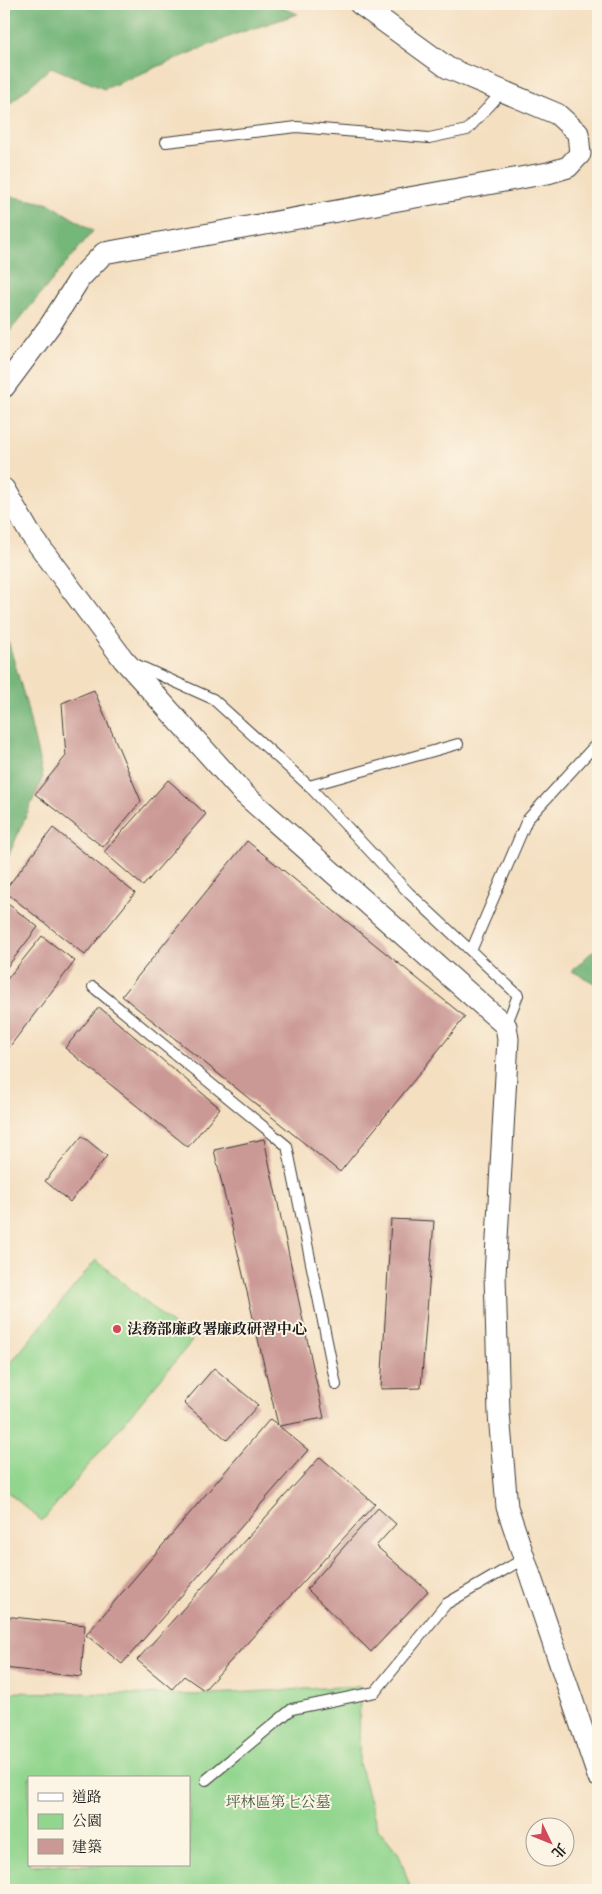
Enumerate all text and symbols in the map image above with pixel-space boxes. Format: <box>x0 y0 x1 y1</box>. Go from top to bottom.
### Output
place label: 法務部廉政署廉政研習中心 <box>127 1320 307 1338</box>
marker: 法務部廉政署廉政研習中心 <box>111 1323 123 1335</box>
legend <box>28 1776 190 1866</box>
text: 道路 <box>72 1788 102 1806</box>
park label: 坪林區第七公墓 <box>225 1793 331 1811</box>
text: 公園 <box>72 1812 102 1830</box>
north arrow <box>524 1816 574 1866</box>
text: 建築 <box>72 1838 102 1856</box>
text: 北 <box>548 1840 570 1861</box>

